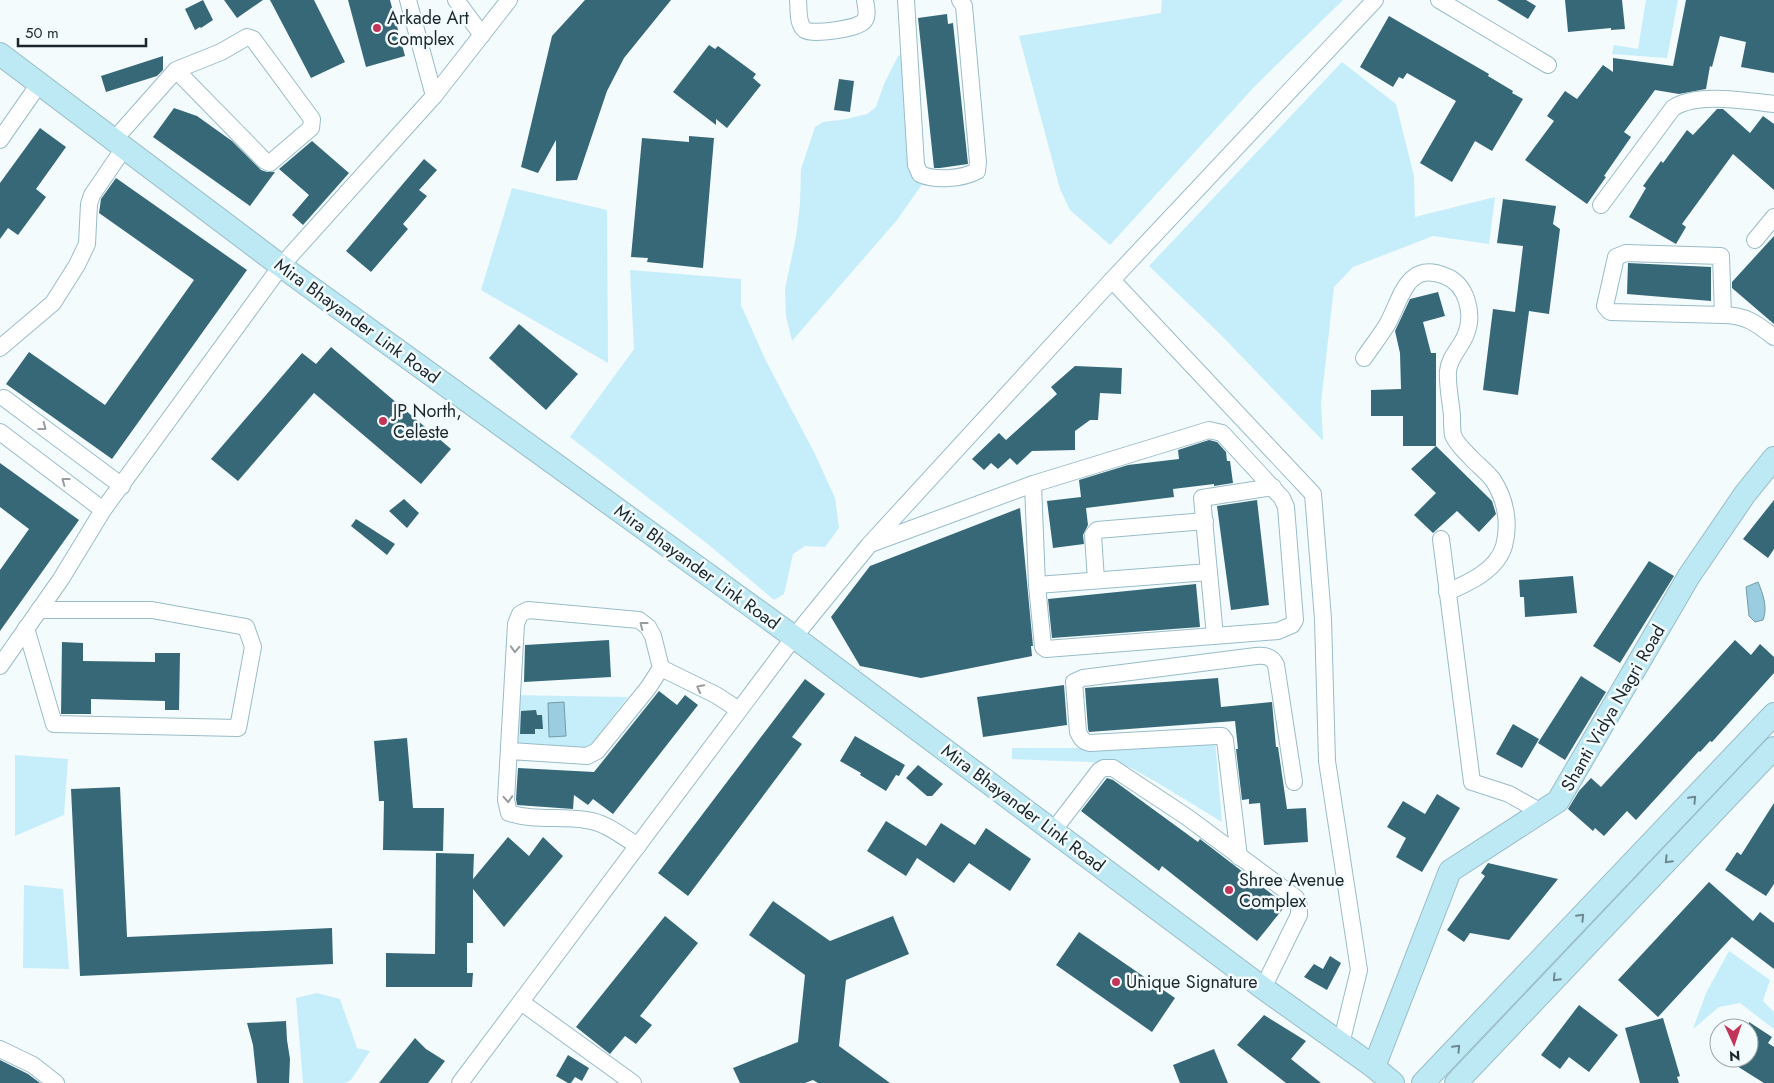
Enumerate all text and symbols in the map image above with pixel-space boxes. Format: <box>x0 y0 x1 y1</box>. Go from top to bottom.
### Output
place label: Arkade Art Complex <box>387 5 470 52</box>
scale bar <box>18 15 145 47</box>
text: 50 m <box>25 22 59 44</box>
marker: Arkade Art Complex <box>371 22 383 34</box>
street label: Mira Bhayander Link Road <box>269 252 445 390</box>
place label: JP North, Celeste <box>391 398 462 445</box>
marker: JP North, Celeste <box>377 415 389 427</box>
one-way arrow <box>37 421 47 430</box>
one-way arrow <box>62 478 71 486</box>
street label: Mira Bhayander Link Road <box>609 498 785 636</box>
street label: Shanti Vidya Nagri Road <box>1555 620 1671 796</box>
one-way arrow <box>640 622 649 630</box>
one-way arrow <box>509 646 520 654</box>
one-way arrow <box>697 684 706 694</box>
street label: Mira Bhayander Link Road <box>936 738 1110 878</box>
one-way arrow <box>502 796 513 804</box>
one-way arrow <box>1687 796 1696 805</box>
one-way arrow <box>1665 854 1674 863</box>
place label: Shree Avenue Complex <box>1239 867 1344 914</box>
marker: Shree Avenue Complex <box>1223 884 1235 896</box>
one-way arrow <box>1575 914 1584 923</box>
place label: Unique Signature <box>1126 969 1258 995</box>
one-way arrow <box>1553 972 1562 981</box>
marker: Unique Signature <box>1110 976 1122 988</box>
north arrow <box>1709 1018 1759 1068</box>
one-way arrow <box>1451 1044 1460 1053</box>
text: N <box>1729 1046 1741 1066</box>

